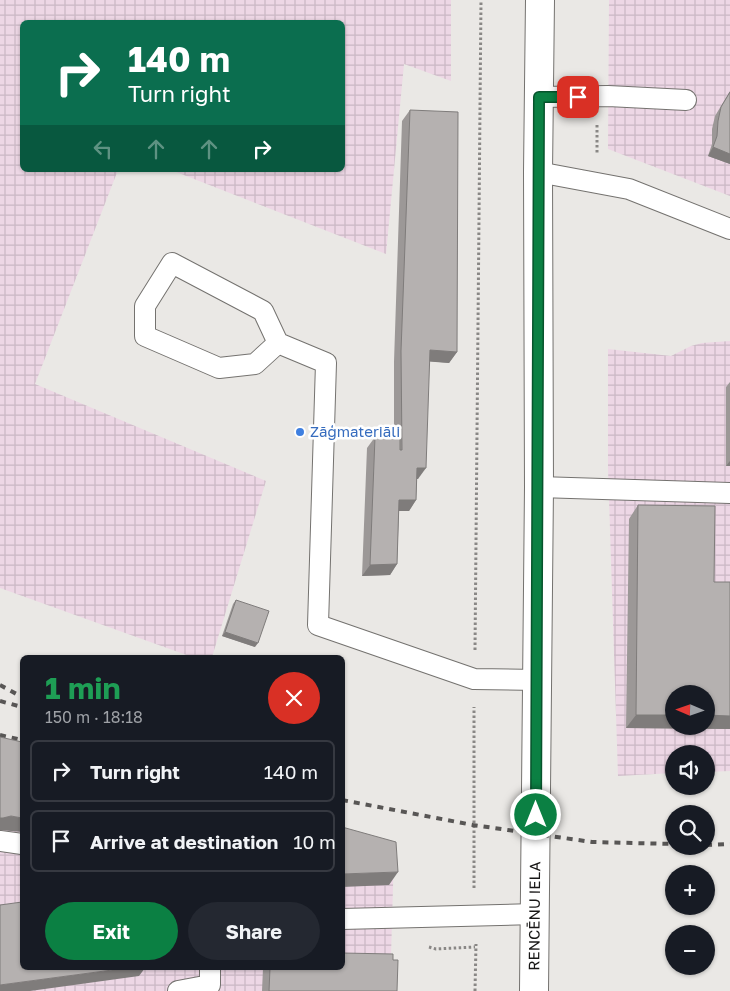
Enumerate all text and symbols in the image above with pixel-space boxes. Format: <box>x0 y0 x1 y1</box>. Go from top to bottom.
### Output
text: 140 m <box>128 38 230 80</box>
icon: right <box>45 40 110 105</box>
pin <box>557 76 599 118</box>
text: Turn right <box>128 80 231 107</box>
icon: arrive <box>564 83 592 111</box>
icon: left <box>89 135 117 163</box>
icon: ahead <box>142 135 170 163</box>
icon: ahead <box>195 135 223 163</box>
icon: right <box>248 135 276 163</box>
place label: Zāģmateriāli <box>310 422 400 440</box>
marker: Zāģmateriāli <box>294 426 306 438</box>
text: 1 min <box>45 670 121 706</box>
button: close <box>268 672 320 724</box>
north arrow <box>665 685 715 735</box>
map controls <box>665 685 715 975</box>
text: 150 m · 18:18 <box>45 707 143 727</box>
button: sound <box>665 745 715 795</box>
icon: right <box>47 757 75 785</box>
text: Turn right <box>90 760 180 783</box>
text: 140 m <box>264 760 318 783</box>
position arrow <box>509 788 561 840</box>
button: search <box>665 805 715 855</box>
icon: arrive <box>47 827 75 855</box>
text: Arrive at destination <box>90 830 278 853</box>
text: 10 m <box>293 830 336 853</box>
street label: RENCĒNU IELA <box>524 861 543 971</box>
button: + <box>665 865 715 915</box>
button: Exit <box>45 902 178 960</box>
button: Share <box>188 902 320 960</box>
button: − <box>665 925 715 975</box>

